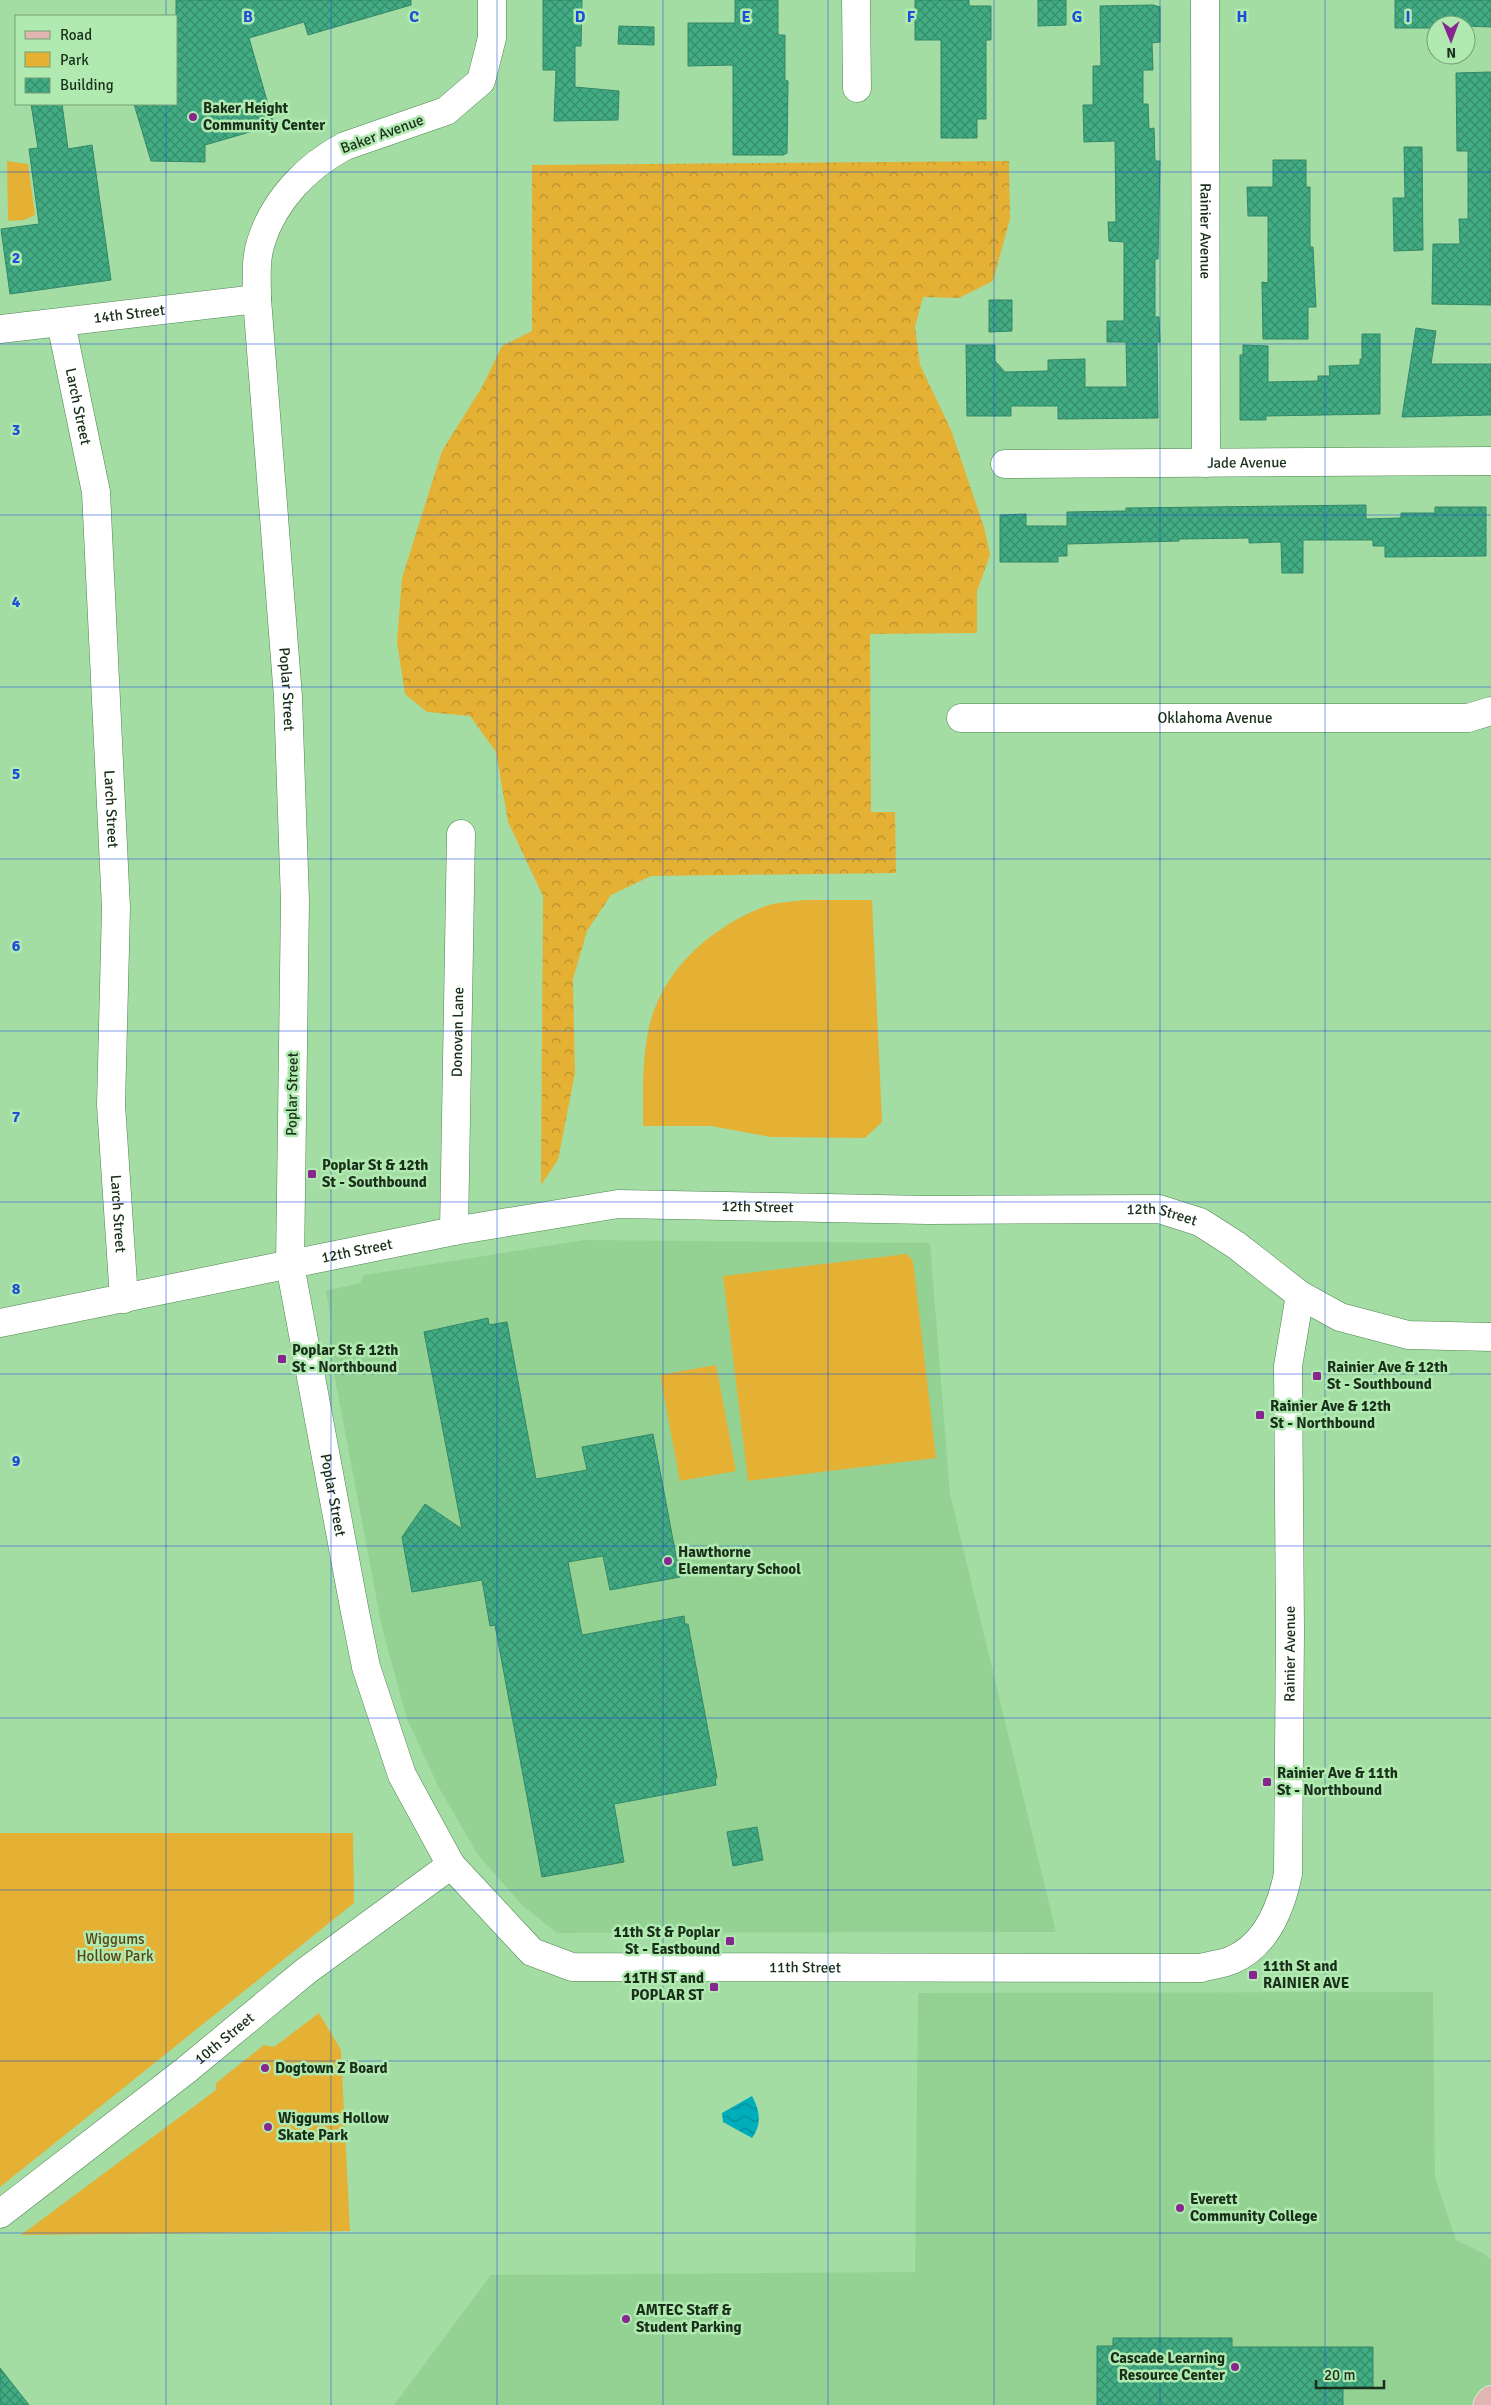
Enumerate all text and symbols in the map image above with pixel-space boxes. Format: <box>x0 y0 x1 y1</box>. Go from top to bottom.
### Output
text: B <box>243 7 253 27</box>
text: C <box>409 7 419 27</box>
text: D <box>575 7 586 27</box>
text: E <box>741 7 751 27</box>
text: F <box>907 7 916 27</box>
text: G <box>1072 7 1082 27</box>
text: H <box>1237 7 1247 27</box>
text: I <box>1405 7 1411 27</box>
legend <box>15 15 178 105</box>
north arrow <box>1426 15 1476 65</box>
text: Road <box>60 26 92 44</box>
text: N <box>1446 44 1456 61</box>
text: Park <box>60 51 89 69</box>
text: Building <box>60 76 114 94</box>
place label: Baker Height Community Center <box>203 99 325 134</box>
marker: Baker Height Community Center <box>187 111 199 123</box>
street label: Baker Avenue <box>338 111 426 157</box>
street label: Rainier Avenue <box>1196 183 1215 279</box>
text: 2 <box>12 248 20 268</box>
street label: 14th Street <box>92 301 166 327</box>
street label: Larch Street <box>61 366 95 446</box>
text: 3 <box>12 420 20 440</box>
street label: Jade Avenue <box>1207 453 1287 472</box>
text: 4 <box>12 592 21 612</box>
street label: Poplar Street <box>275 647 298 731</box>
street label: Oklahoma Avenue <box>1157 709 1273 727</box>
text: 5 <box>12 764 20 784</box>
street label: Larch Street <box>100 770 122 849</box>
text: 6 <box>12 936 21 956</box>
street label: Donovan Lane <box>448 987 467 1077</box>
street label: Poplar Street <box>282 1052 302 1136</box>
text: 7 <box>12 1107 21 1127</box>
place label: Poplar St & 12th St - Southbound <box>322 1156 428 1191</box>
marker: Poplar St & 12th St - Southbound <box>306 1168 318 1180</box>
street label: Larch Street <box>107 1174 130 1253</box>
street label: 12th Street <box>721 1197 794 1216</box>
street label: 12th Street <box>1126 1200 1199 1230</box>
street label: 12th Street <box>320 1235 394 1267</box>
text: 8 <box>12 1279 21 1299</box>
place label: Poplar St & 12th St - Northbound <box>292 1341 398 1376</box>
marker: Poplar St & 12th St - Northbound <box>276 1353 288 1365</box>
place label: Rainier Ave & 12th St - Southbound <box>1327 1358 1448 1393</box>
marker: Rainier Ave & 12th St - Southbound <box>1311 1370 1323 1382</box>
place label: Rainier Ave & 12th St - Northbound <box>1270 1397 1391 1432</box>
marker: Rainier Ave & 12th St - Northbound <box>1254 1409 1266 1421</box>
text: 9 <box>12 1451 21 1471</box>
street label: Poplar Street <box>316 1452 350 1538</box>
place label: Hawthorne Elementary School <box>678 1543 801 1578</box>
marker: Hawthorne Elementary School <box>662 1555 674 1567</box>
street label: Rainier Avenue <box>1280 1606 1299 1702</box>
place label: Rainier Ave & 11th St - Northbound <box>1277 1764 1398 1799</box>
marker: Rainier Ave & 11th St - Northbound <box>1261 1776 1273 1788</box>
place label: 11th St & Poplar St - Eastbound <box>614 1923 720 1958</box>
park label: Wiggums Hollow Park <box>76 1930 154 1965</box>
marker: 11th St & Poplar St - Eastbound <box>724 1935 736 1947</box>
place label: 11th St and RAINIER AVE <box>1263 1957 1350 1992</box>
street label: 11th Street <box>769 1958 841 1976</box>
place label: 11TH ST and POPLAR ST <box>624 1969 704 2004</box>
marker: 11th St and RAINIER AVE <box>1247 1969 1259 1981</box>
marker: 11TH ST and POPLAR ST <box>708 1981 720 1993</box>
street label: 10th Street <box>191 2009 258 2068</box>
place label: Dogtown Z Board <box>275 2059 388 2077</box>
marker: Dogtown Z Board <box>259 2062 271 2074</box>
place label: Wiggums Hollow Skate Park <box>278 2109 389 2144</box>
marker: Wiggums Hollow Skate Park <box>262 2121 274 2133</box>
place label: Everett Community College <box>1190 2190 1317 2225</box>
marker: Everett Community College <box>1174 2202 1186 2214</box>
place label: AMTEC Staff & Student Parking <box>636 2301 742 2336</box>
marker: AMTEC Staff & Student Parking <box>620 2313 632 2325</box>
place label: Cascade Learning Resource Center <box>1110 2349 1225 2384</box>
scale bar <box>1316 2358 1384 2390</box>
marker: Cascade Learning Resource Center <box>1229 2361 1241 2373</box>
text: 20 m <box>1324 2366 1355 2384</box>

